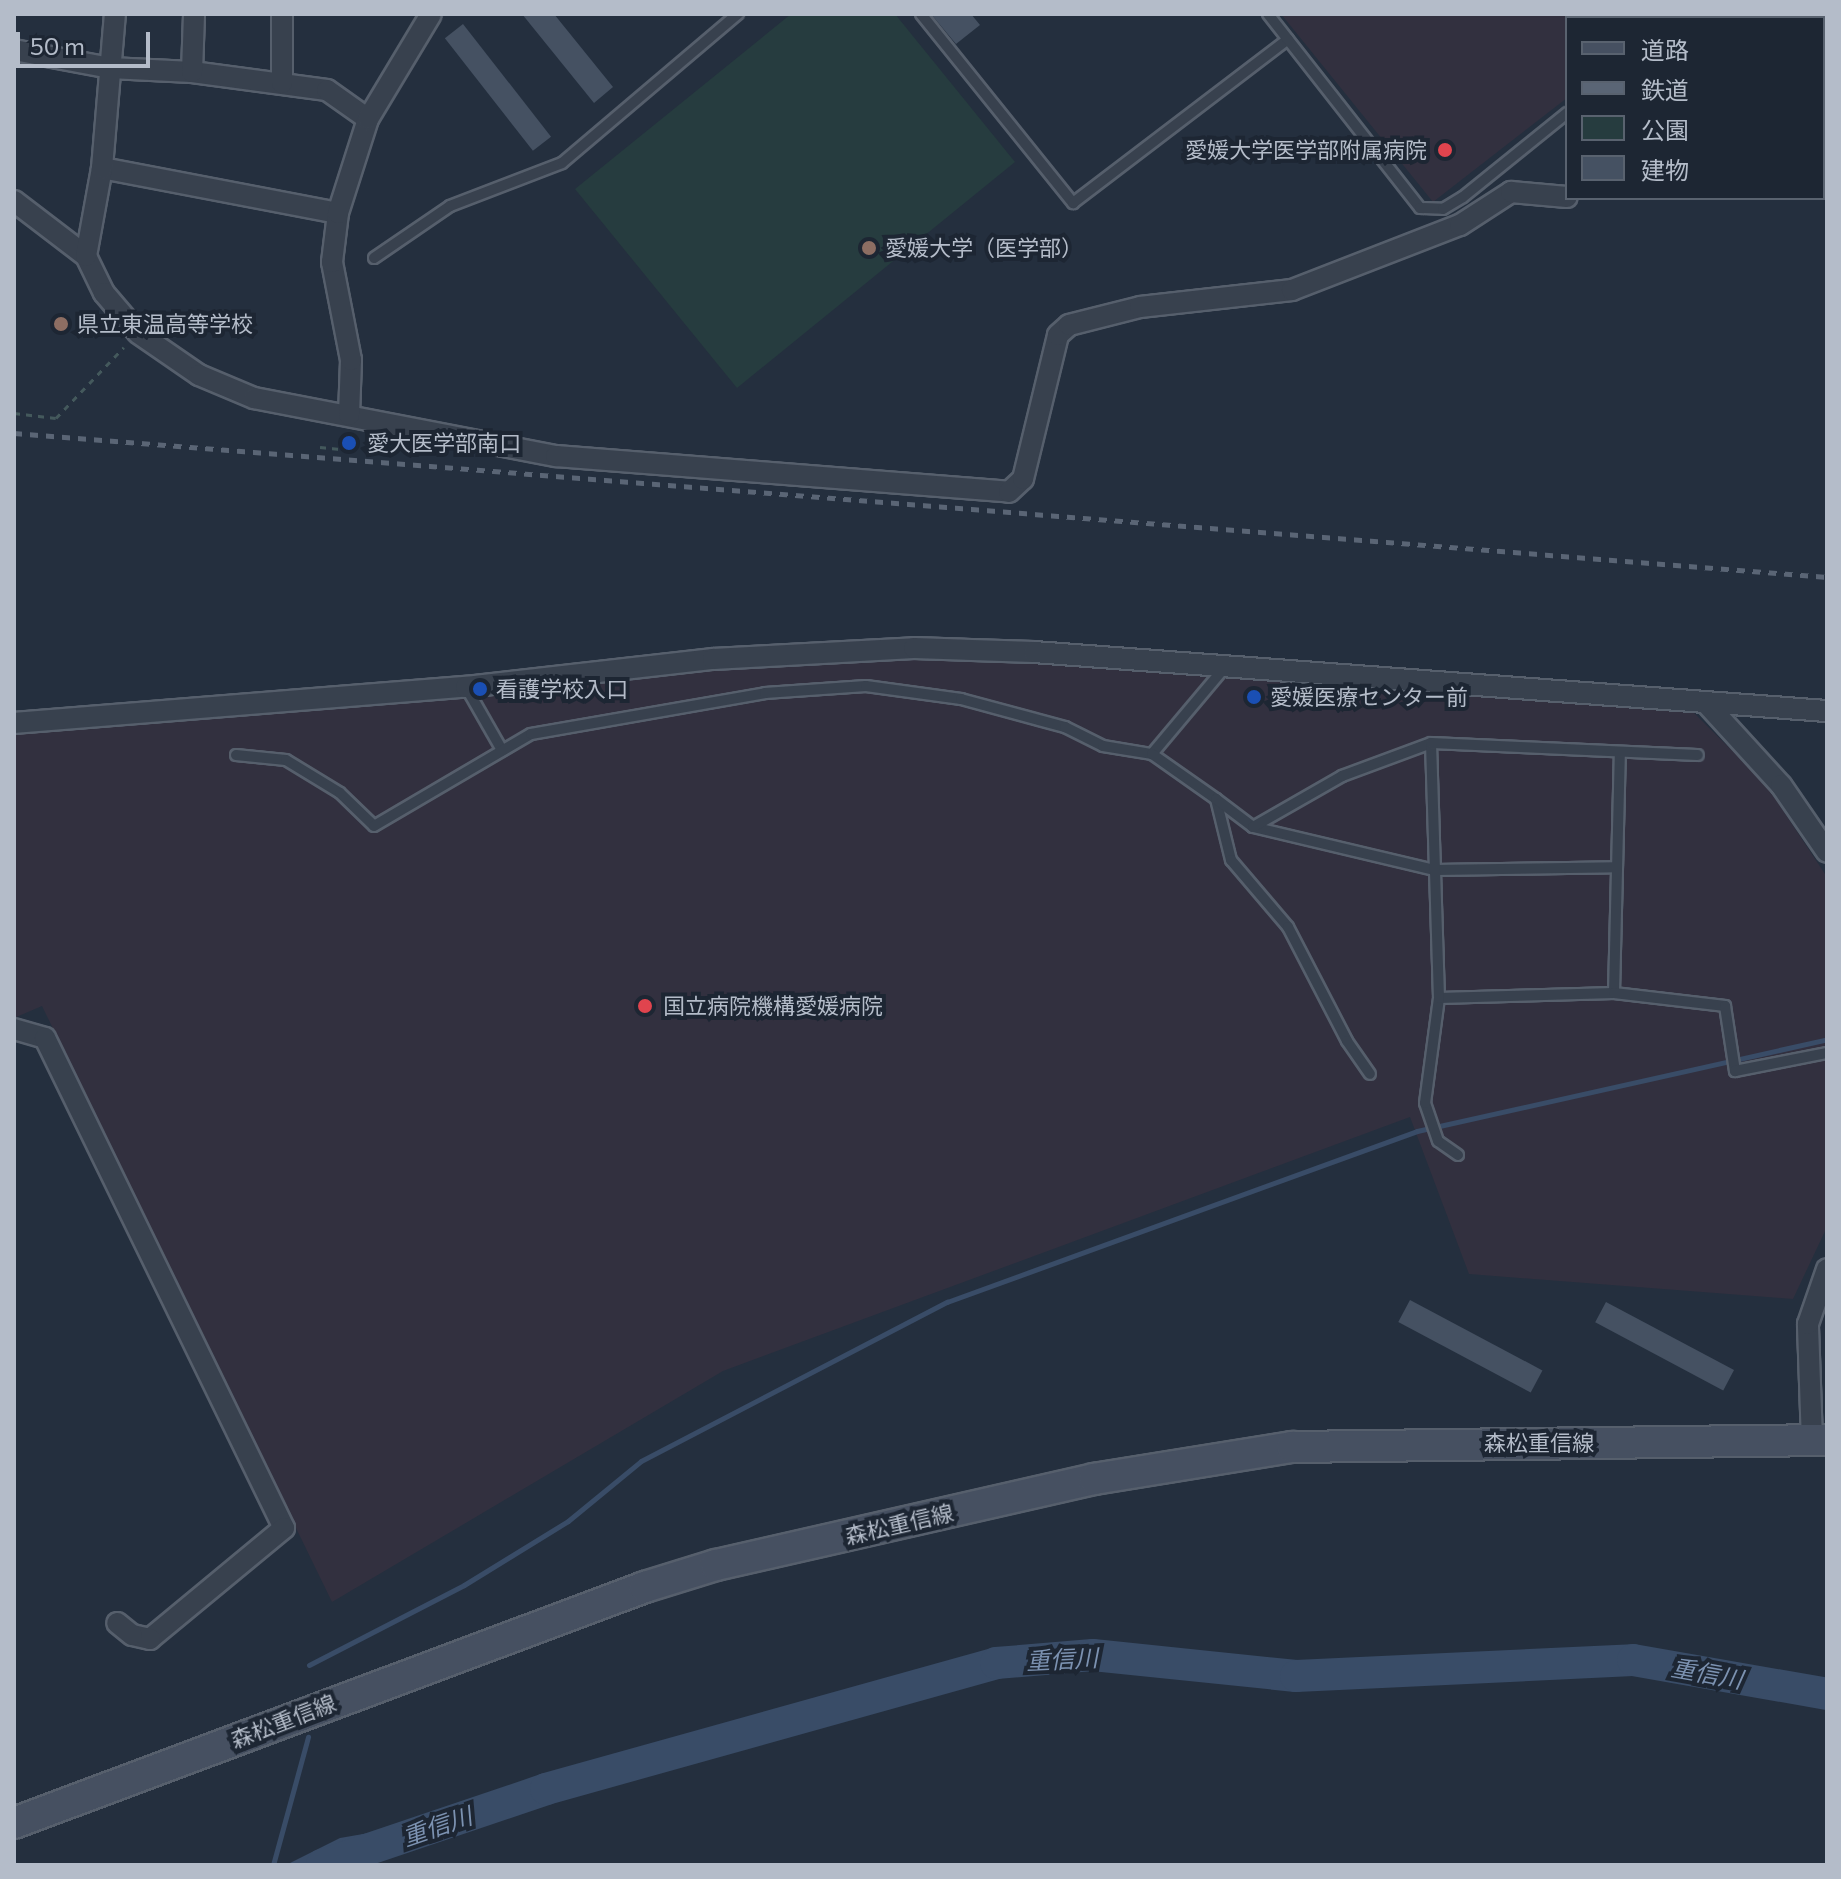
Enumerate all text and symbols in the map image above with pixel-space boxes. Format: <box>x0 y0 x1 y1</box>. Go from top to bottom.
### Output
scale bar <box>20 16 154 66</box>
legend <box>1565 16 1825 200</box>
text: 50 m <box>30 31 85 60</box>
text: 道路 <box>1641 35 1689 64</box>
text: 鉄道 <box>1641 75 1689 104</box>
text: 公園 <box>1641 115 1689 144</box>
place label: 愛媛大学医学部附属病院 <box>1185 137 1427 163</box>
marker: 愛媛大学医学部附属病院 <box>1434 139 1456 161</box>
text: 建物 <box>1641 155 1689 184</box>
place label: 愛媛大学（医学部） <box>885 235 1083 261</box>
marker: 愛媛大学（医学部） <box>860 239 878 257</box>
place label: 県立東温高等学校 <box>77 311 253 337</box>
marker: 県立東温高等学校 <box>52 315 70 333</box>
place label: 愛大医学部南口 <box>367 430 521 456</box>
marker: 愛大医学部南口 <box>338 432 360 454</box>
place label: 看護学校入口 <box>496 676 628 702</box>
marker: 看護学校入口 <box>471 680 489 698</box>
place label: 愛媛医療センター前 <box>1270 684 1468 710</box>
marker: 愛媛医療センター前 <box>1245 688 1263 706</box>
place label: 国立病院機構愛媛病院 <box>663 993 883 1019</box>
marker: 国立病院機構愛媛病院 <box>634 995 656 1017</box>
street label: 森松重信線 <box>1484 1430 1594 1456</box>
street label: 森松重信線 <box>842 1499 956 1549</box>
water label: 重信川 <box>1025 1643 1099 1675</box>
water label: 重信川 <box>1669 1653 1745 1693</box>
street label: 森松重信線 <box>227 1689 339 1753</box>
water label: 重信川 <box>398 1801 476 1851</box>

